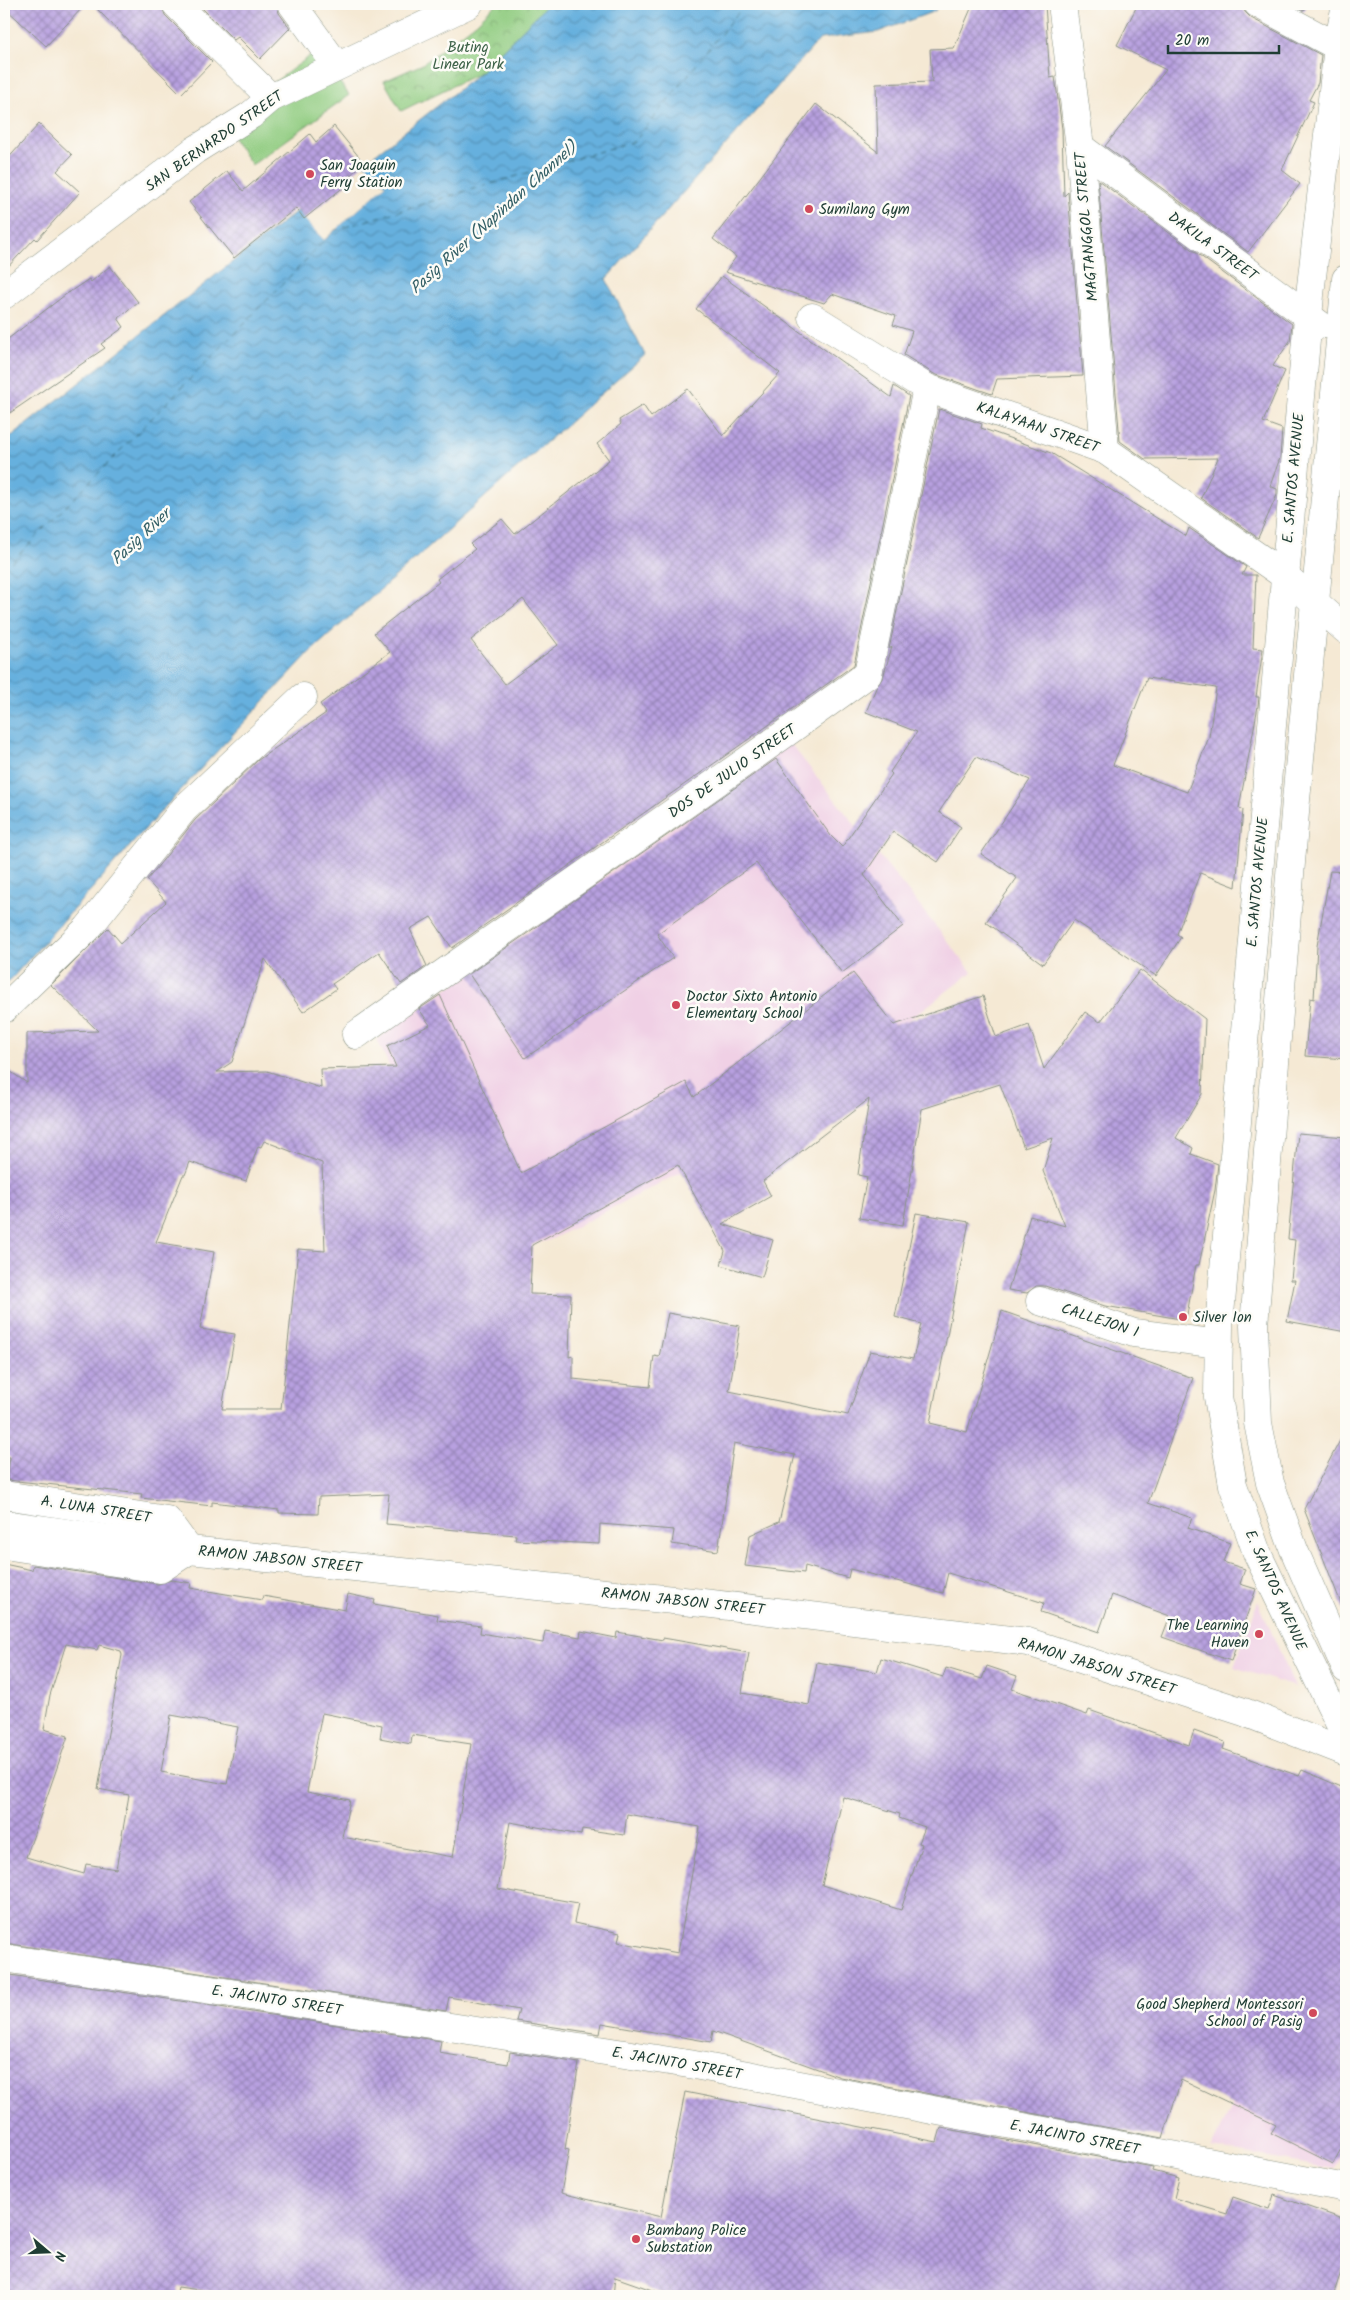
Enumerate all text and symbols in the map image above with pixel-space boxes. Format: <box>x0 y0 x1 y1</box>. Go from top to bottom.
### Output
scale bar <box>1168 22 1279 54</box>
text: 20 m <box>1175 29 1209 53</box>
park label: Buting Linear Park <box>432 36 505 77</box>
street label: SAN BERNARDO STREET <box>141 84 290 199</box>
water label: Pasig River (Napindan Channel) <box>405 135 585 300</box>
street label: MAGTANGGOL STREET <box>1068 149 1105 302</box>
place label: San Joaquin Ferry Station <box>320 154 403 195</box>
marker: San Joaquin Ferry Station <box>304 168 316 180</box>
place label: Sumilang Gym <box>819 198 910 222</box>
marker: Sumilang Gym <box>803 203 815 215</box>
street label: DAKILA STREET <box>1162 206 1264 289</box>
street label: KALAYAAN STREET <box>973 396 1104 461</box>
street label: E. SANTOS AVENUE <box>1276 411 1312 544</box>
water label: Pasig River <box>106 500 179 571</box>
street label: DOS DE JULIO STREET <box>664 717 803 825</box>
street label: E. SANTOS AVENUE <box>1240 815 1276 948</box>
place label: Doctor Sixto Antonio Elementary School <box>686 985 818 1026</box>
marker: Doctor Sixto Antonio Elementary School <box>670 999 682 1011</box>
street label: CALLEJON 1 <box>1058 1297 1142 1345</box>
place label: Silver Ion <box>1193 1306 1252 1330</box>
marker: Silver Ion <box>1177 1311 1189 1323</box>
street label: A. LUNA STREET <box>39 1489 155 1531</box>
street label: E. SANTOS AVENUE <box>1238 1526 1313 1656</box>
street label: RAMON JABSON STREET <box>197 1539 365 1581</box>
street label: RAMON JABSON STREET <box>600 1581 768 1623</box>
place label: The Learning Haven <box>1167 1614 1249 1655</box>
marker: The Learning Haven <box>1253 1628 1265 1640</box>
street label: RAMON JABSON STREET <box>1015 1631 1181 1703</box>
street label: E. JACINTO STREET <box>210 1979 346 2023</box>
place label: Good Shepherd Montessori School of Pasig <box>1136 1993 1304 2034</box>
marker: Good Shepherd Montessori School of Pasig <box>1307 2007 1319 2019</box>
street label: E. JACINTO STREET <box>610 2041 746 2088</box>
street label: E. JACINTO STREET <box>1008 2114 1144 2163</box>
place label: Bambang Police Substation <box>646 2219 746 2260</box>
north arrow <box>22 2228 72 2278</box>
marker: Bambang Police Substation <box>630 2233 642 2245</box>
text: N <box>47 2248 71 2264</box>

